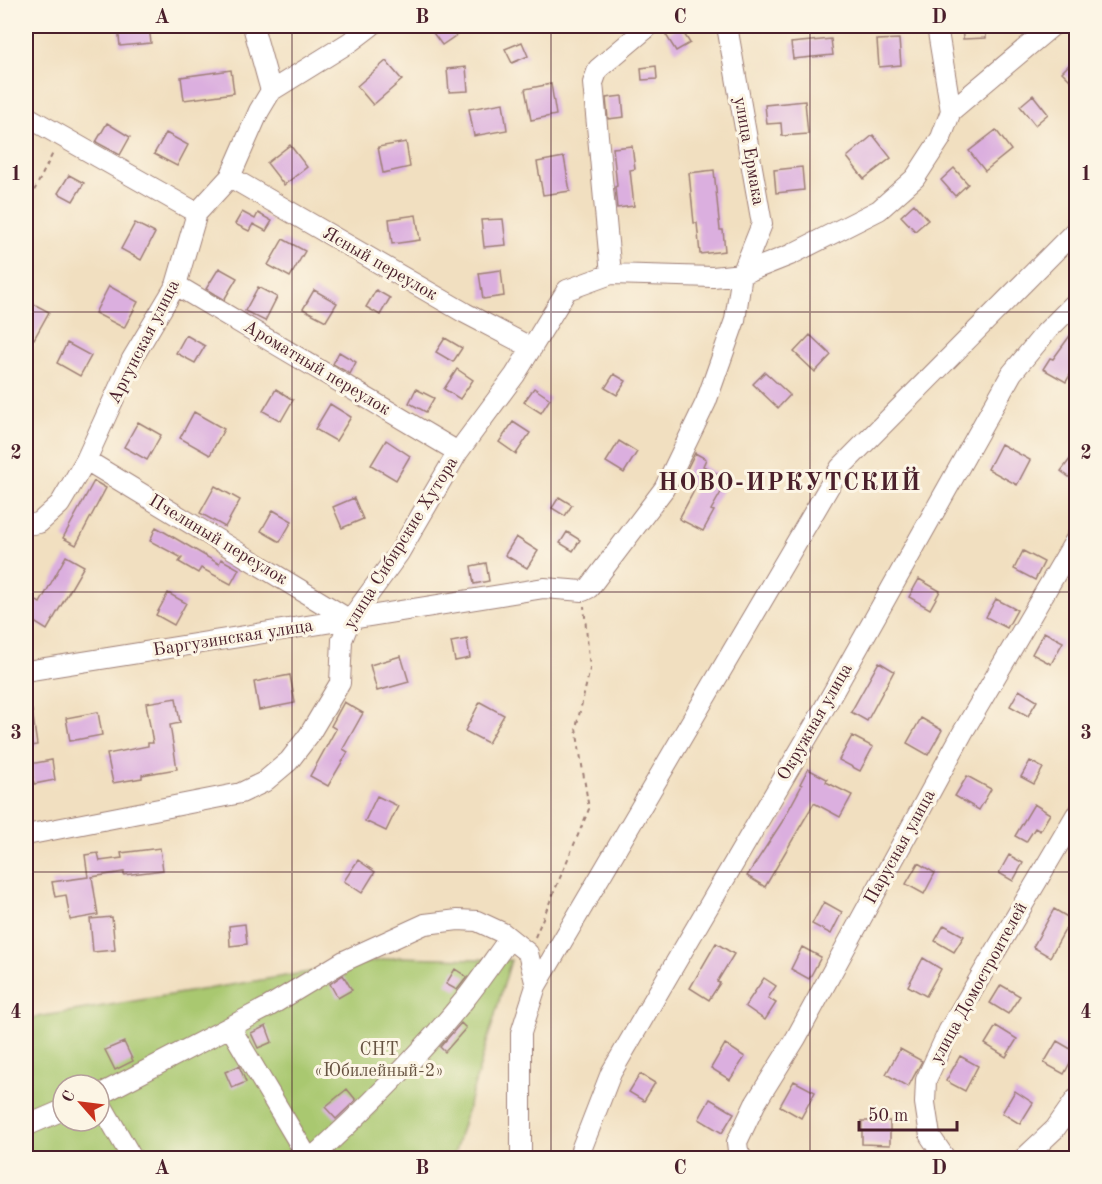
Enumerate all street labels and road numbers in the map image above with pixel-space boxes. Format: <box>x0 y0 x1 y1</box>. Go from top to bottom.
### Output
street label: улица Ермака <box>731 95 767 207</box>
street label: Ясный переулок <box>320 224 440 304</box>
street label: Аргунская улица <box>105 277 183 407</box>
street label: Ароматный переулок <box>241 317 393 419</box>
street label: улица Сибирские Хутора <box>341 454 462 632</box>
street label: Пчелиный переулок <box>146 492 290 588</box>
street label: Баргузинская улица <box>152 616 314 660</box>
street label: Окружная улица <box>774 660 856 783</box>
street label: Парусная улица <box>861 787 939 907</box>
street label: улица Домостроителей <box>927 900 1031 1066</box>

